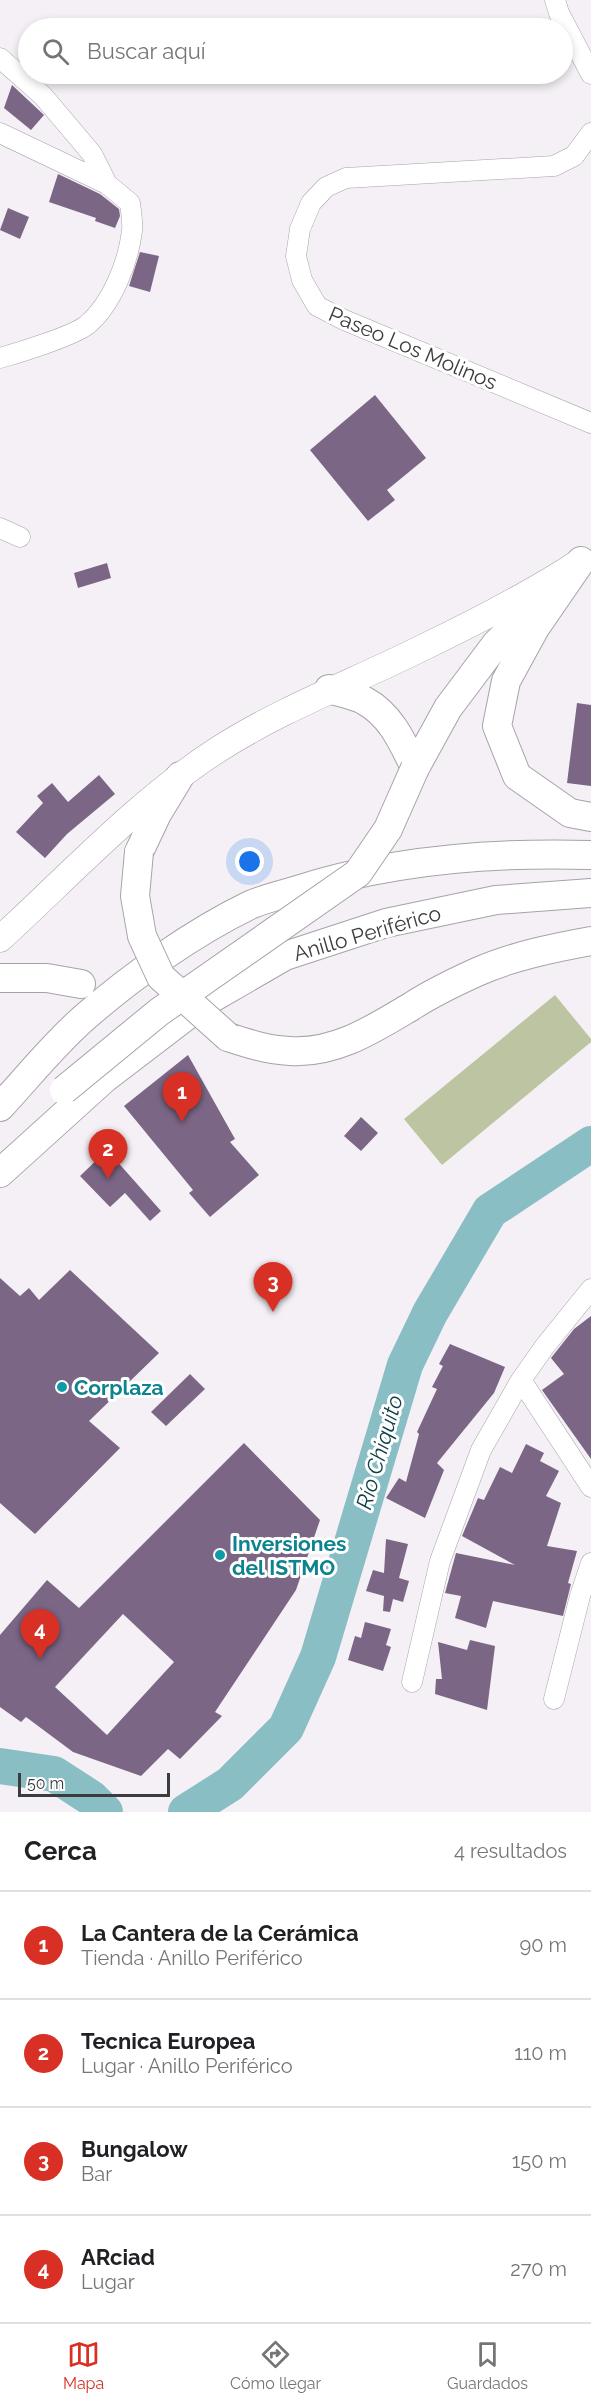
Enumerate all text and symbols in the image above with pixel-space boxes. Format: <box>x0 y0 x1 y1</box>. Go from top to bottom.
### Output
search box <box>18 18 573 84</box>
icon: search <box>39 35 72 68</box>
text: Buscar aquí <box>87 38 206 64</box>
street label: Paseo Los Molinos <box>325 301 501 395</box>
your location <box>235 847 264 876</box>
street label: Anillo Periférico <box>290 900 444 966</box>
pin: 1 <box>162 1072 201 1122</box>
pin: 2 <box>88 1130 128 1179</box>
pin: 3 <box>254 1262 292 1312</box>
place label: Corplaza <box>74 1375 164 1400</box>
marker: Corplaza <box>55 1380 69 1394</box>
water label: Río Chiquito <box>350 1392 408 1512</box>
place label: Inversiones del ISTMO <box>232 1531 346 1580</box>
marker: Inversiones del ISTMO <box>213 1548 227 1562</box>
pin: 4 <box>20 1610 60 1659</box>
scale bar <box>18 1770 170 1798</box>
text: 50 m <box>27 1774 64 1793</box>
text: Cerca <box>24 1836 97 1866</box>
text: 4 resultados <box>454 1839 567 1863</box>
text: La Cantera de la Cerámica <box>81 1920 359 1946</box>
text: 1 <box>39 1933 48 1957</box>
text: 90 m <box>520 1933 567 1957</box>
text: Tienda · Anillo Periférico <box>81 1946 303 1970</box>
text: Tecnica Europea <box>81 2028 255 2054</box>
text: 2 <box>38 2041 49 2065</box>
text: 110 m <box>514 2041 567 2065</box>
text: Lugar · Anillo Periférico <box>81 2054 293 2078</box>
text: Bungalow <box>81 2136 188 2162</box>
text: 3 <box>38 2149 49 2173</box>
text: 150 m <box>512 2149 567 2173</box>
text: Bar <box>81 2162 112 2186</box>
text: ARciad <box>81 2244 155 2270</box>
text: 4 <box>38 2257 49 2281</box>
text: 270 m <box>510 2257 567 2281</box>
text: Lugar <box>81 2270 135 2294</box>
tab: Mapa <box>63 2338 104 2393</box>
tab: Cómo llegar <box>230 2338 321 2393</box>
tab: Guardados <box>447 2338 528 2393</box>

